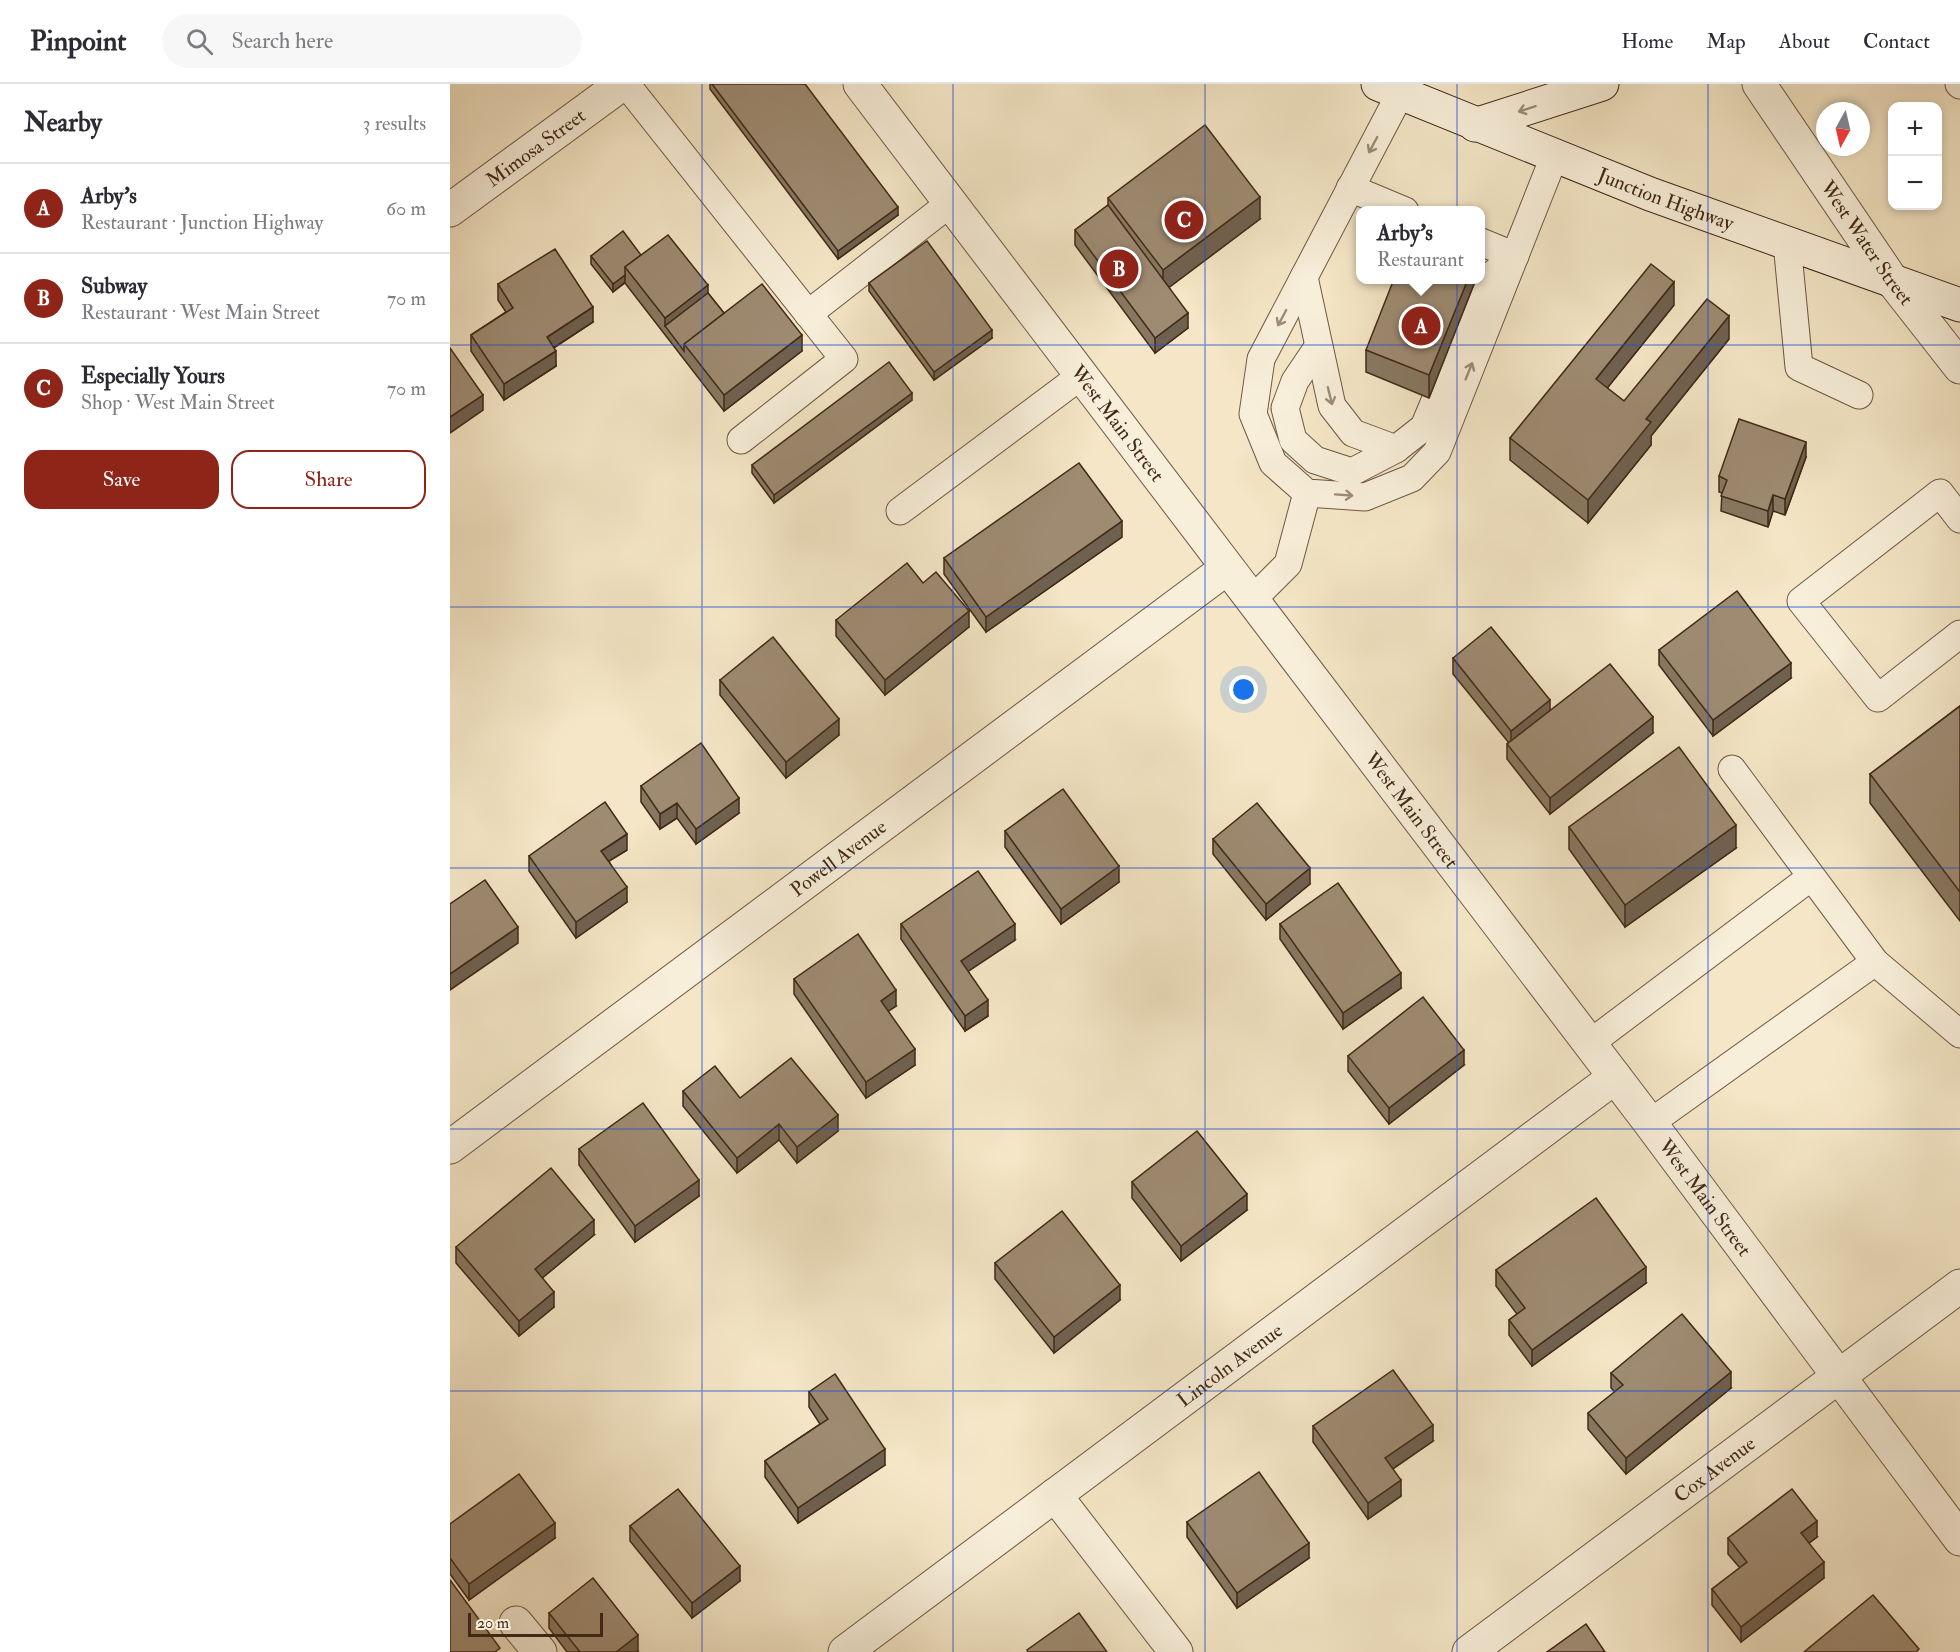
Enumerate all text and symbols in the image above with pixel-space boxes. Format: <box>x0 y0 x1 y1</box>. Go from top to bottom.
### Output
search box <box>162 14 582 68</box>
text: Pinpoint <box>30 24 126 59</box>
icon: search <box>183 25 216 58</box>
text: Search here <box>231 27 333 55</box>
text: Home <box>1621 28 1673 55</box>
text: Map <box>1706 28 1746 55</box>
text: About <box>1779 28 1830 55</box>
text: Contact <box>1863 28 1930 55</box>
north arrow <box>1816 102 1870 156</box>
map controls <box>1888 102 1942 210</box>
button: + <box>1888 102 1942 156</box>
street label: Mimosa Street <box>481 103 591 193</box>
one-way arrow <box>1518 104 1537 115</box>
text: Nearby <box>24 107 102 139</box>
text: 3 results <box>363 111 426 136</box>
one-way arrow <box>1367 136 1378 154</box>
button: − <box>1888 156 1942 210</box>
street label: Junction Highway <box>1593 162 1738 236</box>
street label: West Water Street <box>1814 175 1919 311</box>
text: Arby's <box>81 182 137 210</box>
text: A <box>37 196 50 221</box>
text: 60 m <box>386 196 426 221</box>
pin: C <box>1164 198 1204 242</box>
popup <box>1356 206 1485 284</box>
text: Restaurant · Junction Highway <box>81 210 323 235</box>
text: Arby's <box>1377 219 1433 247</box>
pin: B <box>1100 246 1138 291</box>
text: Restaurant <box>1377 247 1464 272</box>
text: Subway <box>81 272 147 300</box>
text: B <box>37 286 50 311</box>
text: 70 m <box>387 286 426 311</box>
text: Restaurant · West Main Street <box>81 300 320 325</box>
pin: A <box>1402 304 1440 348</box>
one-way arrow <box>1276 309 1288 326</box>
street label: West Main Street <box>1065 359 1170 487</box>
text: Especially Yours <box>81 362 225 390</box>
one-way arrow <box>1464 362 1475 381</box>
text: C <box>36 376 51 401</box>
text: 70 m <box>387 376 426 401</box>
one-way arrow <box>1324 386 1336 405</box>
text: Shop · West Main Street <box>81 390 275 415</box>
button: Save <box>24 450 219 509</box>
button: Share <box>231 450 426 509</box>
one-way arrow <box>1333 490 1353 501</box>
your location <box>1229 675 1258 704</box>
street label: West Main Street <box>1359 746 1464 874</box>
street label: Powell Avenue <box>785 814 891 902</box>
street label: West Main Street <box>1653 1133 1757 1262</box>
street label: Lincoln Avenue <box>1172 1318 1288 1413</box>
street label: Cox Avenue <box>1669 1431 1760 1508</box>
scale bar <box>468 1610 603 1638</box>
text: 20 m <box>477 1613 509 1633</box>

